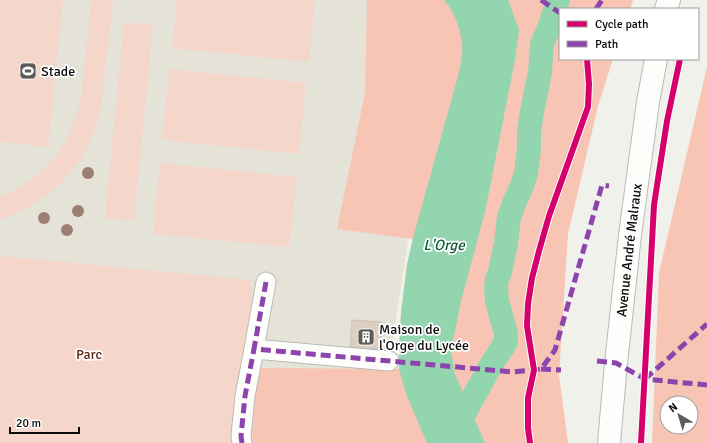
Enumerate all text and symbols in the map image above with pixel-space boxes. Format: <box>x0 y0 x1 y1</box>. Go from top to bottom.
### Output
legend <box>559 8 699 60</box>
text: Cycle path <box>595 17 648 32</box>
text: Path <box>595 37 618 52</box>
sports icon: Stade <box>18 61 38 81</box>
place label: Stade <box>41 63 75 80</box>
street label: Avenue André Malraux <box>613 182 645 318</box>
water label: L'Orge <box>423 236 466 254</box>
place label: Maison de l'Orge du Lycée <box>379 321 469 354</box>
building icon: Maison de l'Orge du Lycée <box>356 327 376 347</box>
park label: Parc <box>76 346 103 363</box>
north arrow <box>659 395 699 435</box>
text: N <box>666 400 680 415</box>
scale bar <box>10 409 79 435</box>
text: 20 m <box>16 416 41 431</box>

